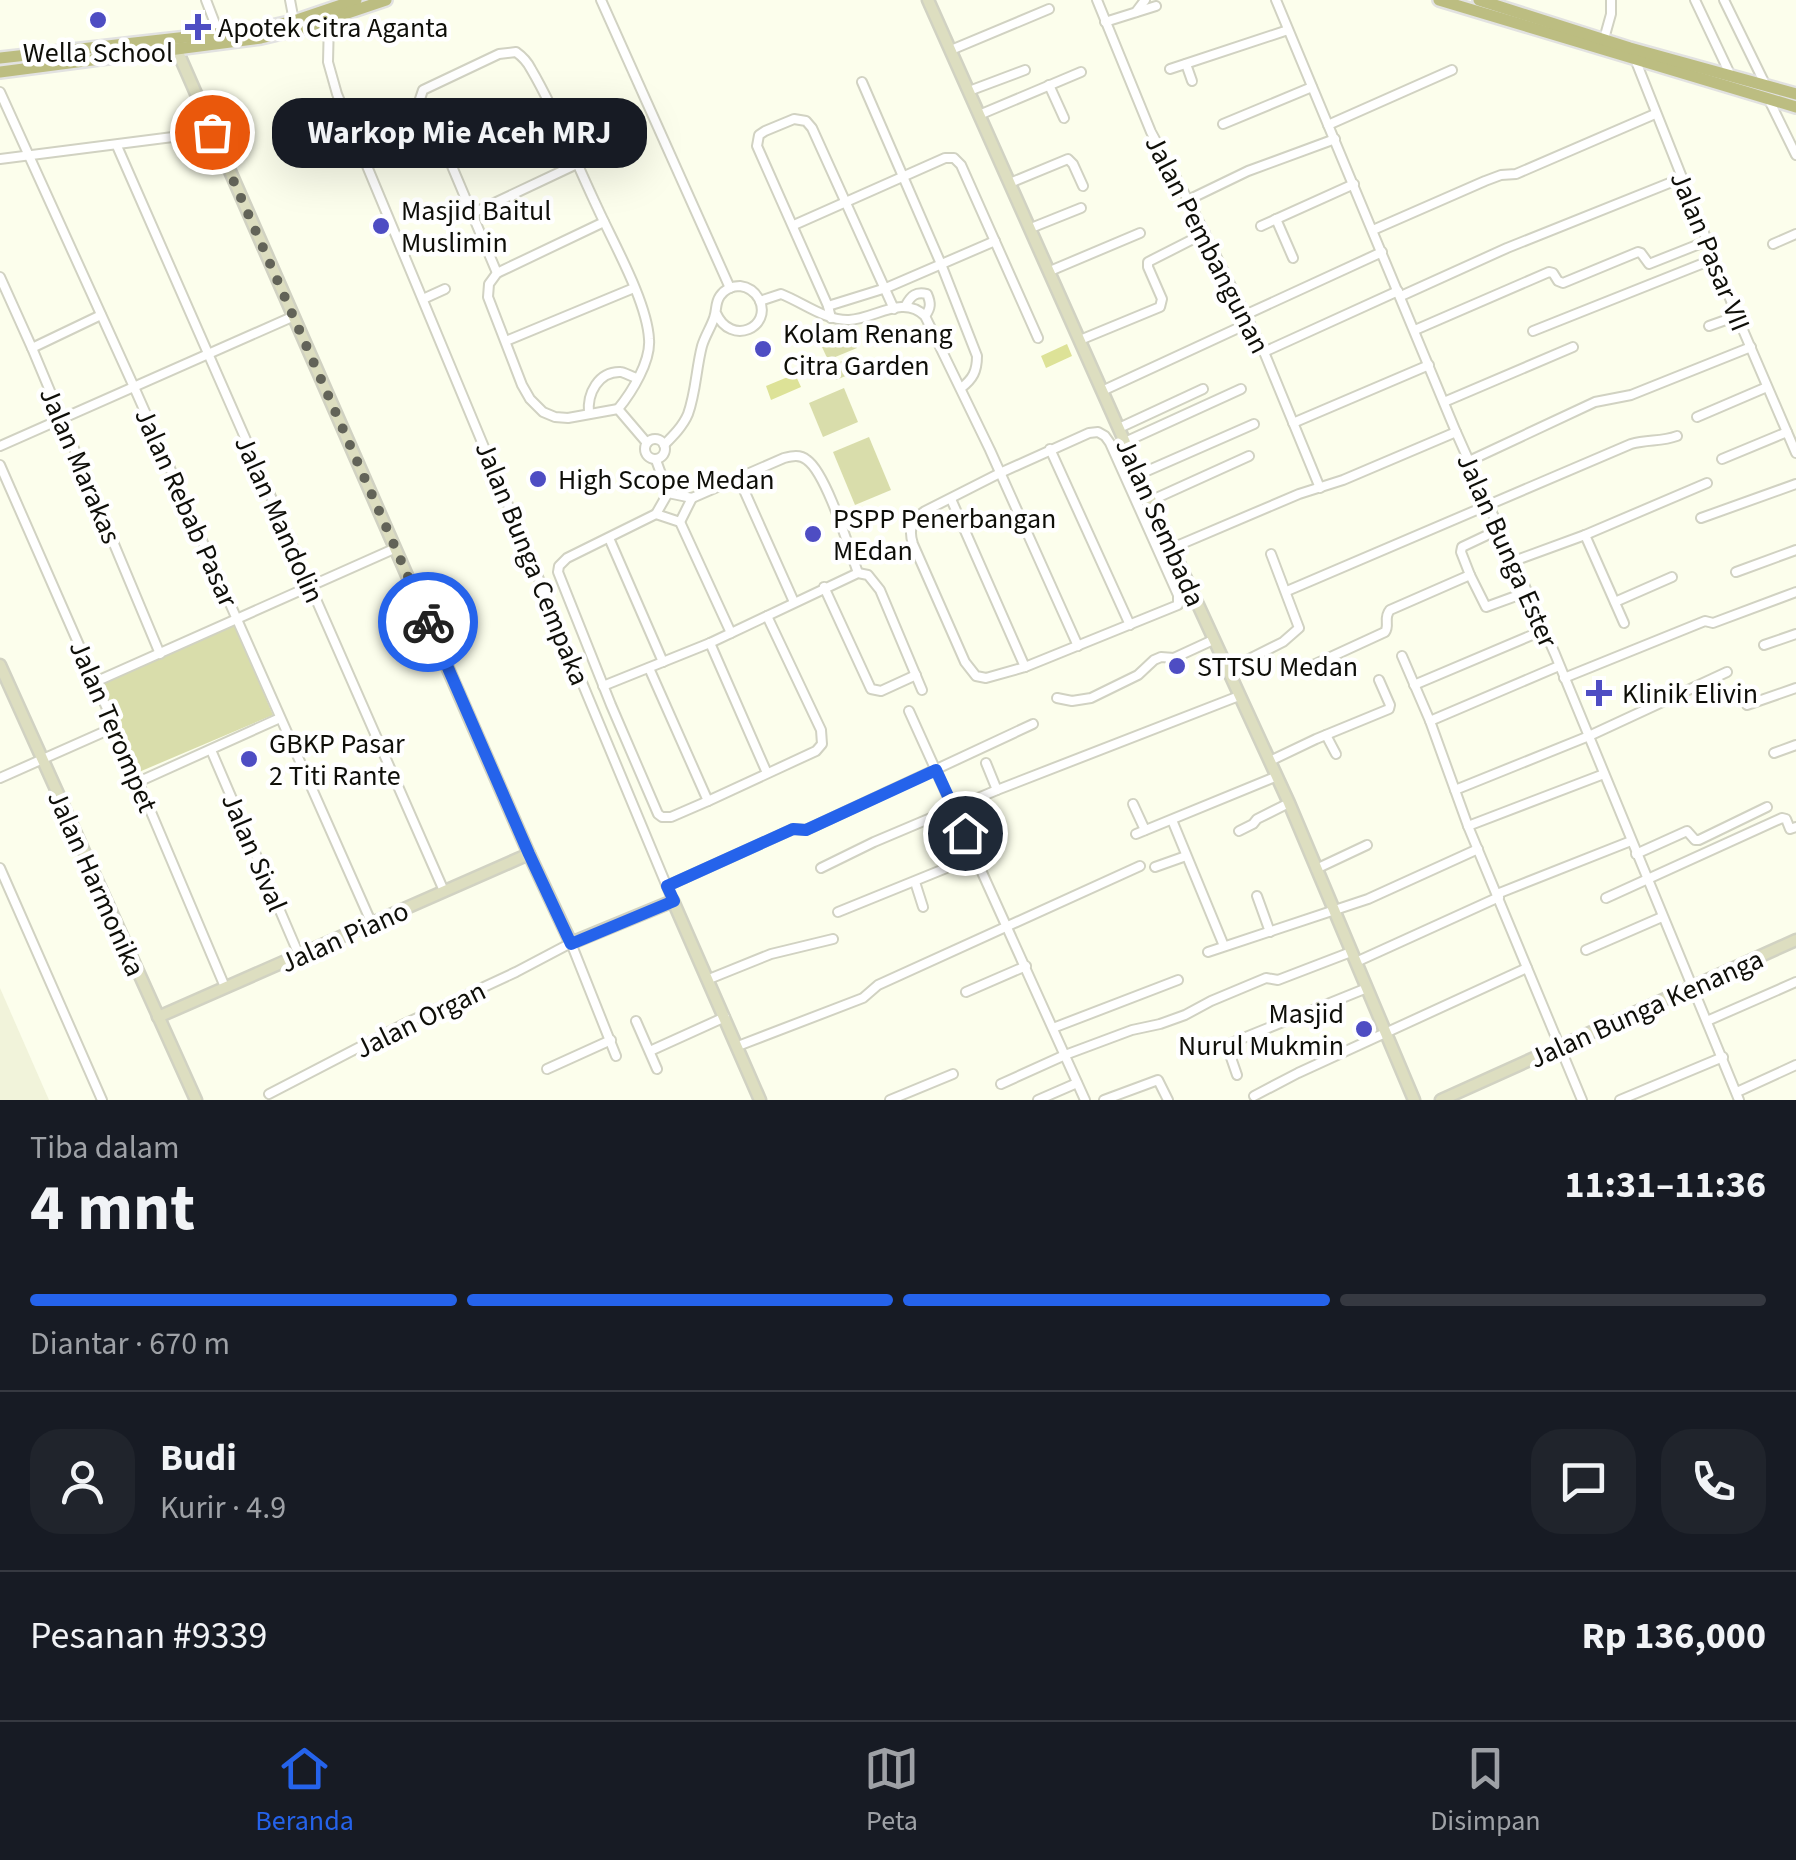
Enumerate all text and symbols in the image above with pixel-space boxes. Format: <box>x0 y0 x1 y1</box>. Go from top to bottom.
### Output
place label: Apotek Citra Aganta <box>218 8 448 48</box>
marker: Wella School <box>87 9 109 31</box>
marker: Apotek Citra Aganta <box>187 16 209 38</box>
place label: Wella School <box>23 33 173 73</box>
pin <box>170 90 255 175</box>
callout: Warkop Mie Aceh MRJ <box>272 97 647 167</box>
icon: bag <box>185 105 240 160</box>
text: Warkop Mie Aceh MRJ <box>307 110 612 156</box>
street label: Jalan Pembangunan <box>1135 128 1280 361</box>
street label: Jalan Pasar VII <box>1660 166 1760 337</box>
place label: Masjid Baitul Muslimin <box>401 191 551 263</box>
marker: Masjid Baitul Muslimin <box>370 215 392 237</box>
place label: Kolam Renang Citra Garden <box>783 314 953 386</box>
marker: Kolam Renang Citra Garden <box>752 338 774 360</box>
street label: Jalan Marakas <box>29 381 131 550</box>
street label: Jalan Rebab Pasar <box>124 402 248 613</box>
street label: Jalan Mandolin <box>224 429 334 610</box>
street label: Jalan Sembada <box>1105 432 1215 613</box>
street label: Jalan Bunga Cempaka <box>465 435 599 691</box>
street label: Jalan Bunga Ester <box>1446 447 1568 654</box>
place label: High Scope Medan <box>558 460 775 500</box>
marker: High Scope Medan <box>527 468 549 490</box>
place label: PSPP Penerbangan MEdan <box>833 499 1056 571</box>
marker: PSPP Penerbangan MEdan <box>802 523 824 545</box>
courier <box>378 572 478 672</box>
icon: bike <box>401 595 456 650</box>
street label: Jalan Terompet <box>59 634 167 819</box>
place label: STTSU Medan <box>1197 647 1358 687</box>
marker: STTSU Medan <box>1166 655 1188 677</box>
place label: Klinik Elivin <box>1622 674 1758 714</box>
marker: Klinik Elivin <box>1586 680 1612 706</box>
place label: GBKP Pasar 2 Titi Rante <box>269 724 405 796</box>
marker: GBKP Pasar 2 Titi Rante <box>238 748 260 770</box>
street label: Jalan Harmonika <box>37 784 155 983</box>
street label: Jalan Sival <box>211 787 297 918</box>
pin <box>923 791 1008 876</box>
icon: home <box>938 806 993 861</box>
street label: Jalan Piano <box>274 891 415 983</box>
street label: Jalan Bunga Kenanga <box>1523 939 1770 1079</box>
street label: Jalan Organ <box>348 971 492 1069</box>
place label: Masjid Nurul Mukmin <box>1178 994 1344 1066</box>
marker: Masjid Nurul Mukmin <box>1353 1018 1375 1040</box>
text: Tiba dalam <box>30 1125 180 1171</box>
text: 11:31–11:36 <box>1564 1158 1766 1212</box>
text: 4 mnt <box>30 1162 195 1255</box>
text: Diantar · 670 m <box>30 1321 230 1367</box>
button: person <box>30 1429 135 1534</box>
button: chat <box>1531 1429 1636 1534</box>
button: phone <box>1661 1429 1766 1534</box>
text: Budi <box>160 1431 237 1485</box>
text: Kurir · 4.9 <box>160 1485 286 1531</box>
text: Pesanan #9339 <box>30 1609 267 1663</box>
text: Rp 136,000 <box>1582 1609 1766 1663</box>
tab: Beranda <box>255 1741 354 1841</box>
tab: Peta <box>864 1741 919 1841</box>
tab: Disimpan <box>1430 1741 1541 1841</box>

